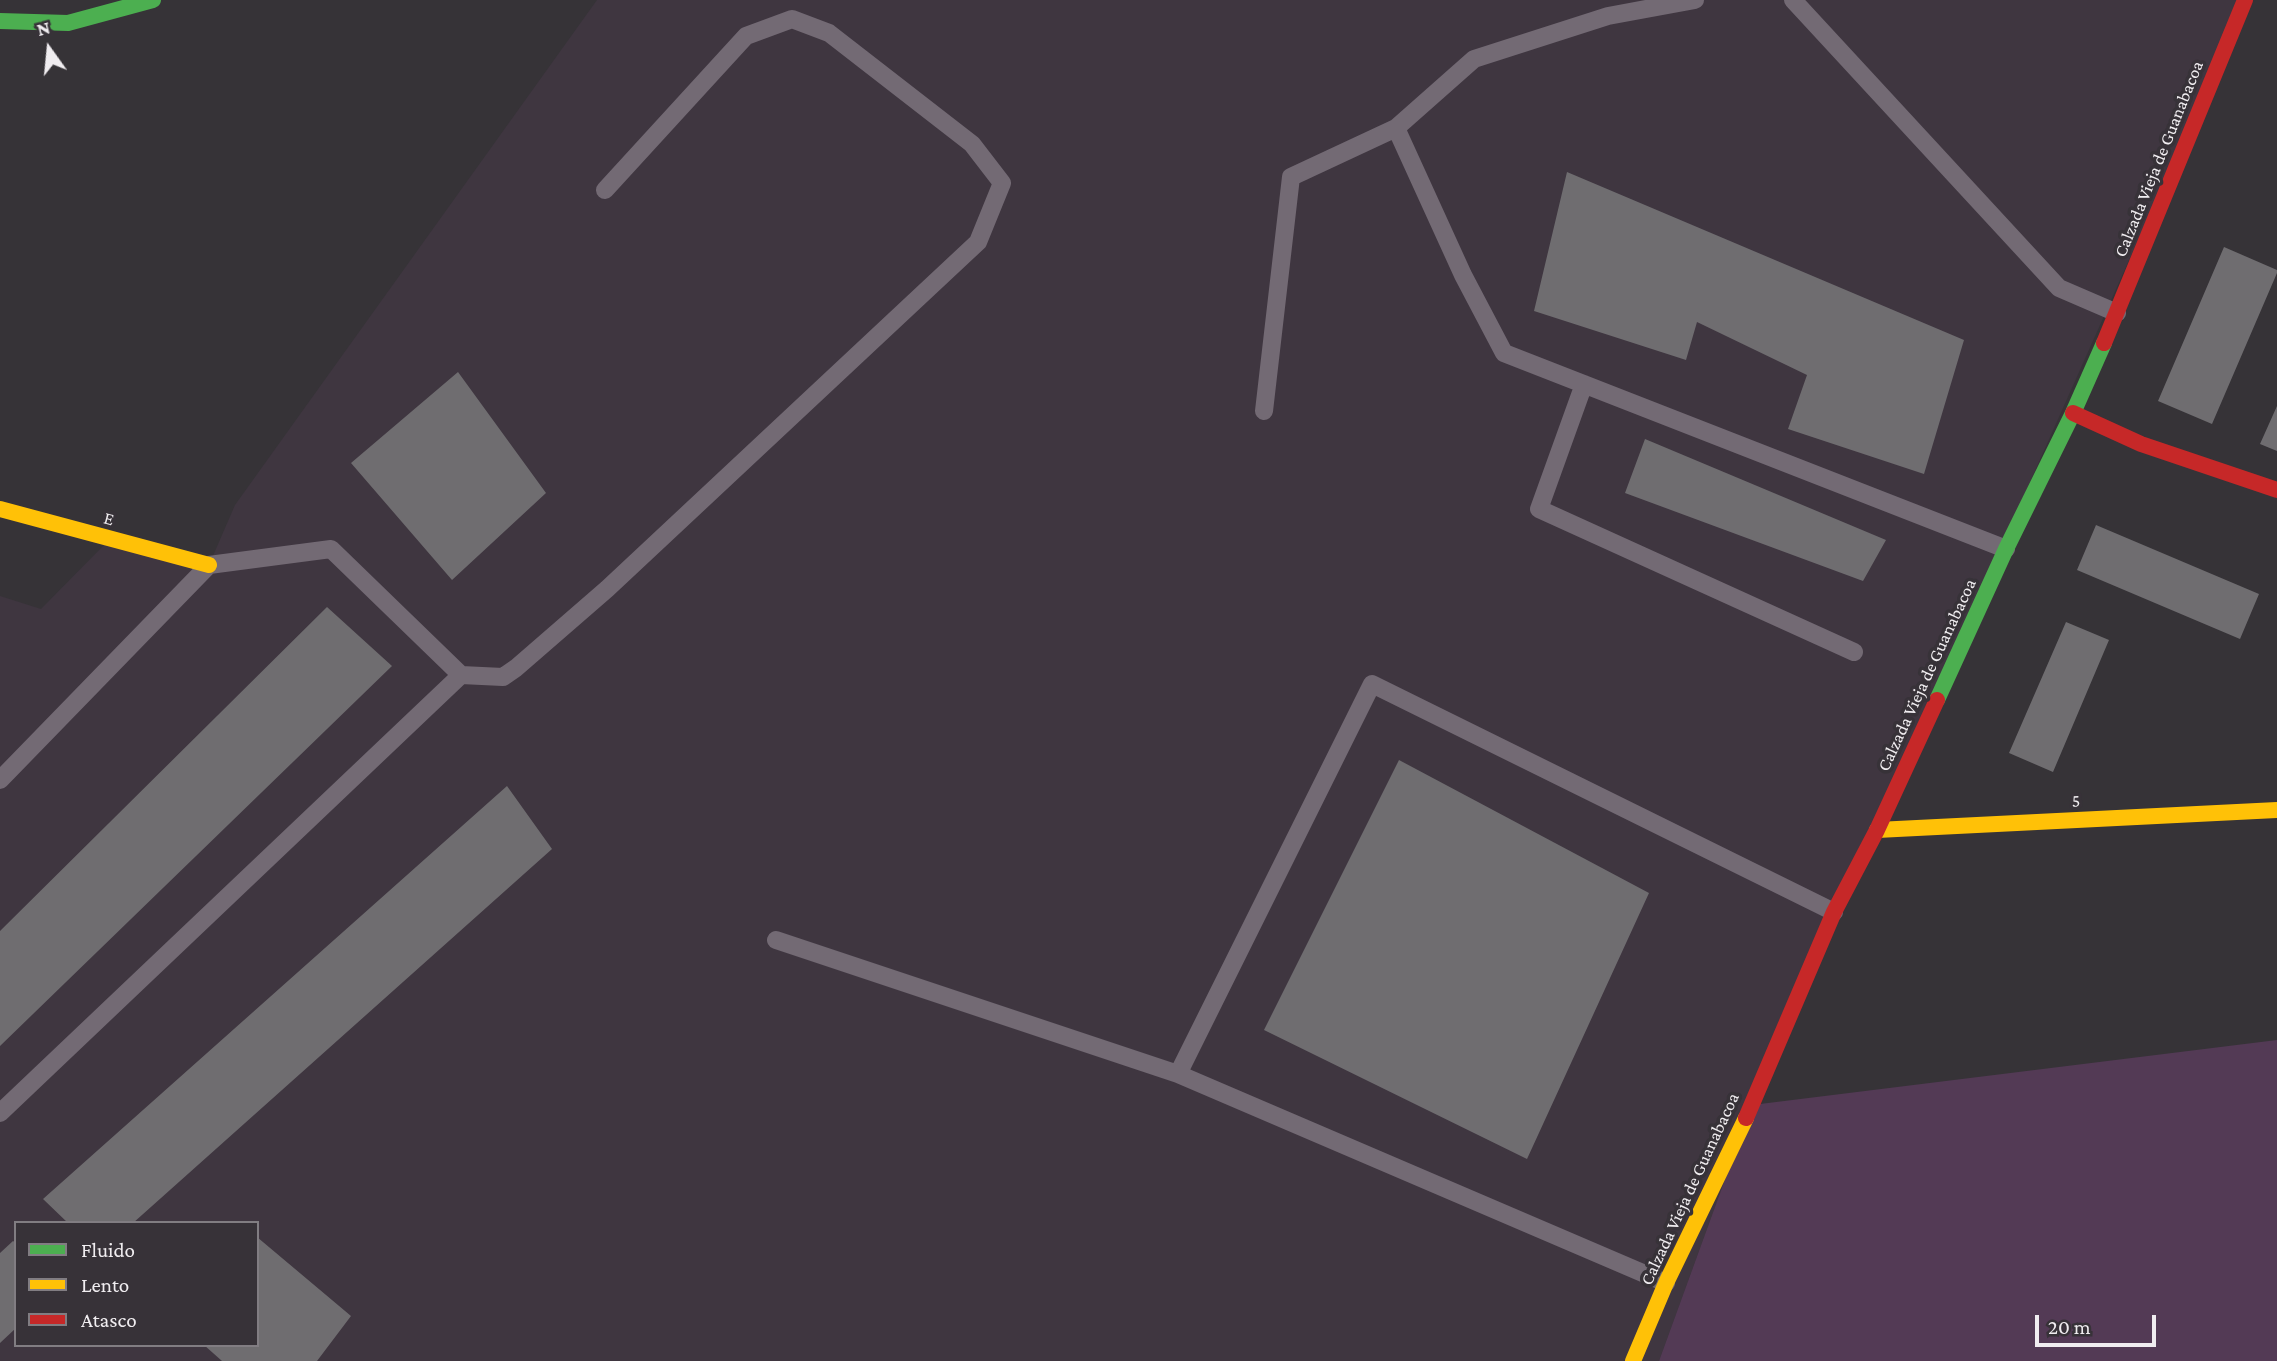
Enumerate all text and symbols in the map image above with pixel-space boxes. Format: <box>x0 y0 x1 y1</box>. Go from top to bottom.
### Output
north arrow <box>14 14 84 84</box>
text: N <box>34 16 52 40</box>
street label: Calzada Vieja de Guanabacoa <box>2110 58 2208 260</box>
street label: E <box>101 507 117 531</box>
street label: Calzada Vieja de Guanabacoa <box>1873 575 1981 775</box>
street label: 5 <box>2071 790 2081 812</box>
street label: Calzada Vieja de Guanabacoa <box>1636 1089 1744 1289</box>
legend <box>14 1221 259 1347</box>
text: Fluido <box>81 1238 135 1262</box>
text: Lento <box>81 1273 129 1297</box>
scale bar <box>2039 1302 2160 1346</box>
text: Atasco <box>81 1308 137 1332</box>
text: 20 m <box>2048 1315 2091 1339</box>

